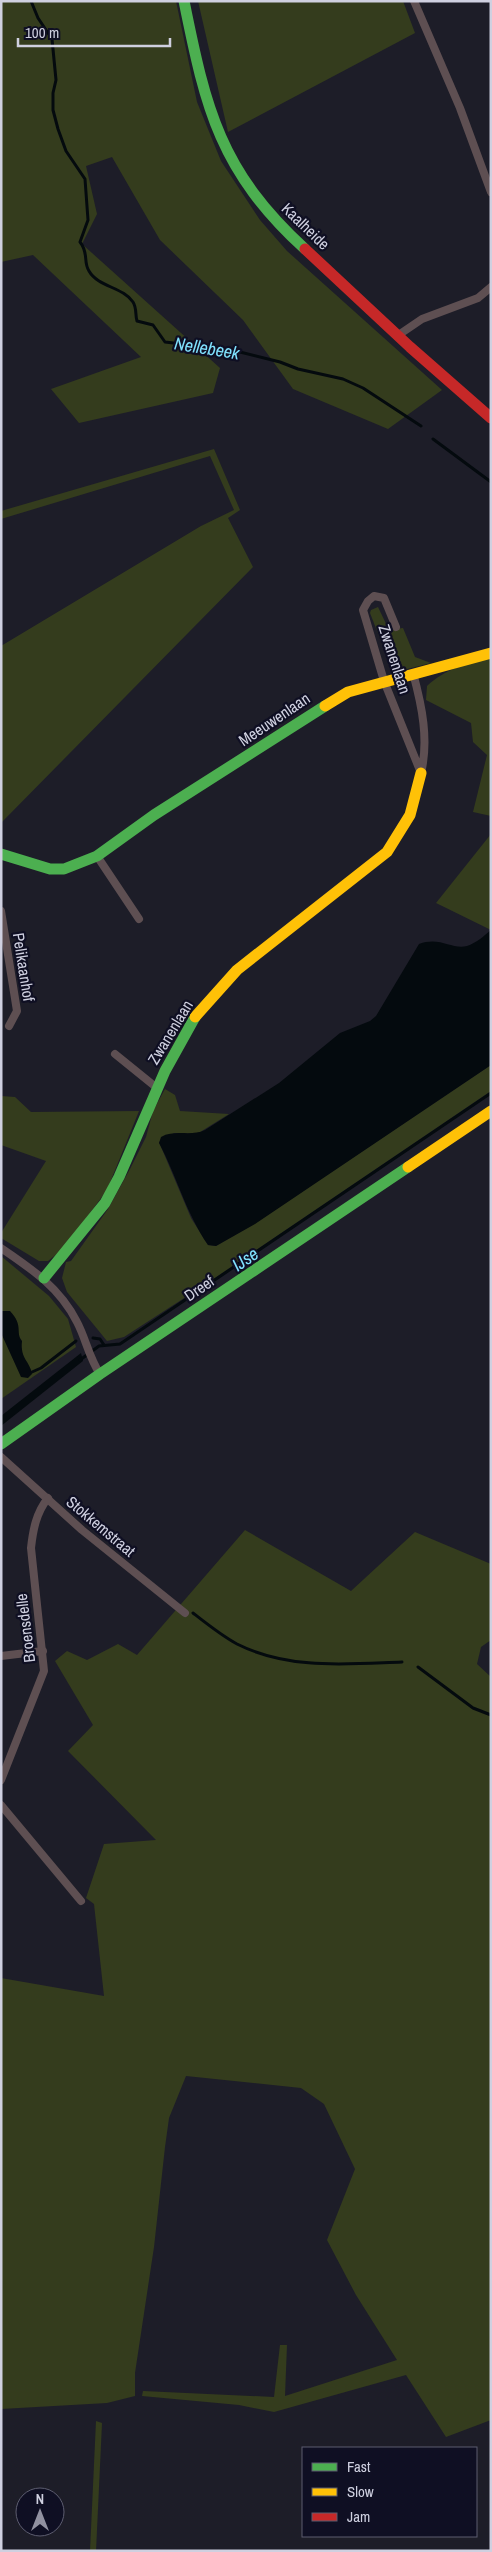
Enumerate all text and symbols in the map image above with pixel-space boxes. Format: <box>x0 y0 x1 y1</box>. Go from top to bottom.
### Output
scale bar <box>18 15 170 47</box>
text: 100 m <box>25 22 59 43</box>
street label: Kaalheide <box>277 198 335 254</box>
water label: Nellebeek <box>173 331 242 366</box>
street label: Zwanenlaan <box>373 622 417 696</box>
street label: Meeuwenlaan <box>234 687 314 751</box>
street label: Pelikaanhof <box>8 931 40 1003</box>
street label: Zwanenlaan <box>142 996 198 1068</box>
water label: IJse <box>227 1241 263 1277</box>
street label: Dreef <box>180 1270 219 1306</box>
street label: Stokkemstraat <box>62 1491 140 1562</box>
street label: Broensdelle <box>10 1592 40 1664</box>
legend <box>302 2447 477 2537</box>
text: Fast <box>347 2456 371 2477</box>
text: Slow <box>347 2481 374 2502</box>
north arrow <box>15 2487 65 2537</box>
text: N <box>36 2490 44 2508</box>
text: Jam <box>347 2506 370 2527</box>

